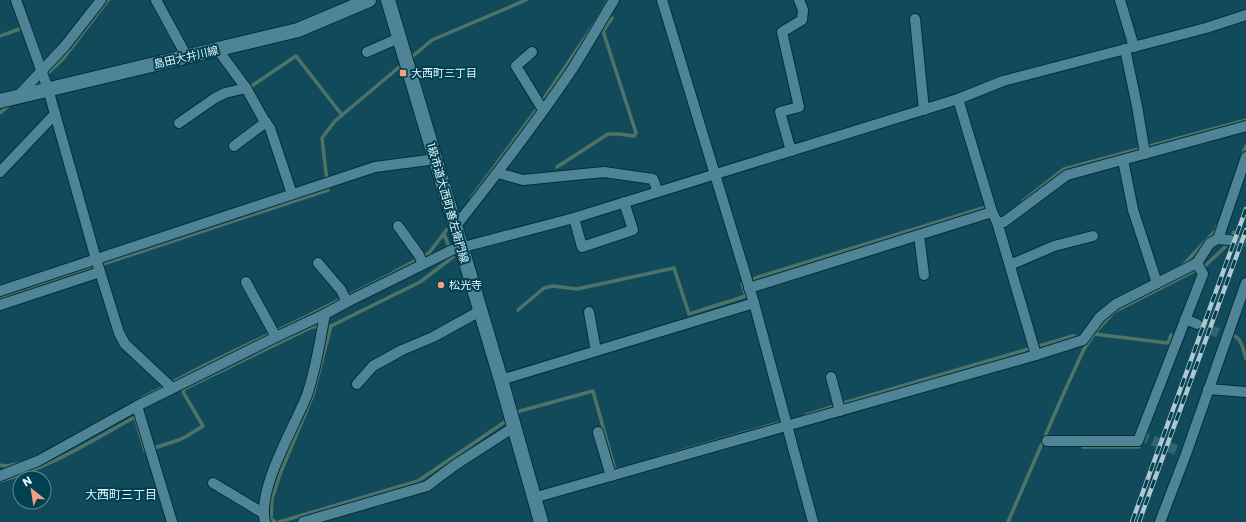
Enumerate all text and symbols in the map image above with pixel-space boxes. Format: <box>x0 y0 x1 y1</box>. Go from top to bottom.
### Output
street label: 島田大井川線 <box>152 42 220 72</box>
place label: 大西町三丁目 <box>411 65 477 81</box>
marker: 大西町三丁目 <box>398 68 408 78</box>
street label: 1級市道大西町善左衛門線 <box>423 141 473 265</box>
place label: 松光寺 <box>449 277 482 293</box>
marker: 松光寺 <box>436 280 446 290</box>
north arrow <box>12 470 52 510</box>
text: N <box>19 472 35 490</box>
district label: 大西町三丁目 <box>85 486 157 503</box>

